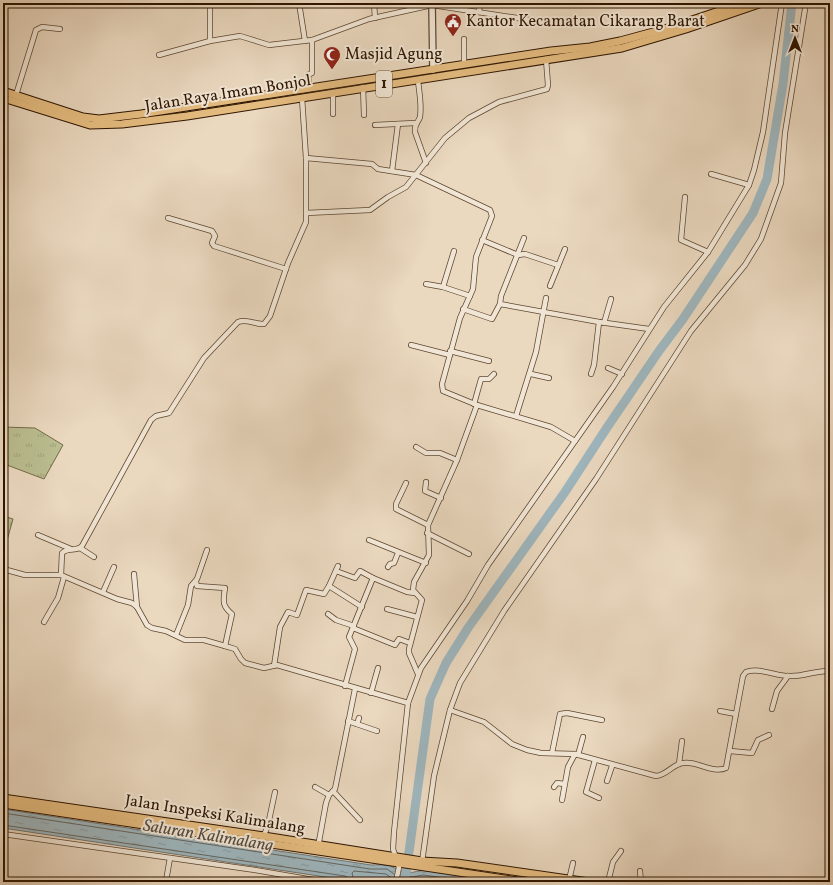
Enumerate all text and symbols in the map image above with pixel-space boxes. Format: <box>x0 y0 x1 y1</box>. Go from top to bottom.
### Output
place label: Kantor Kecamatan Cikarang Barat <box>466 11 705 33</box>
public building icon: Kantor Kecamatan Cikarang Barat <box>443 12 463 37</box>
north arrow <box>775 18 815 58</box>
text: N <box>791 22 799 37</box>
place label: Masjid Agung <box>345 44 442 66</box>
mosque icon: Masjid Agung <box>322 45 342 70</box>
street label: Jalan Raya Imam Bonjol <box>143 70 313 118</box>
road number: 1 <box>376 71 392 97</box>
street label: Jalan Inspeksi Kalimalang <box>123 790 307 840</box>
water label: Saluran Kalimalang <box>141 814 275 858</box>

